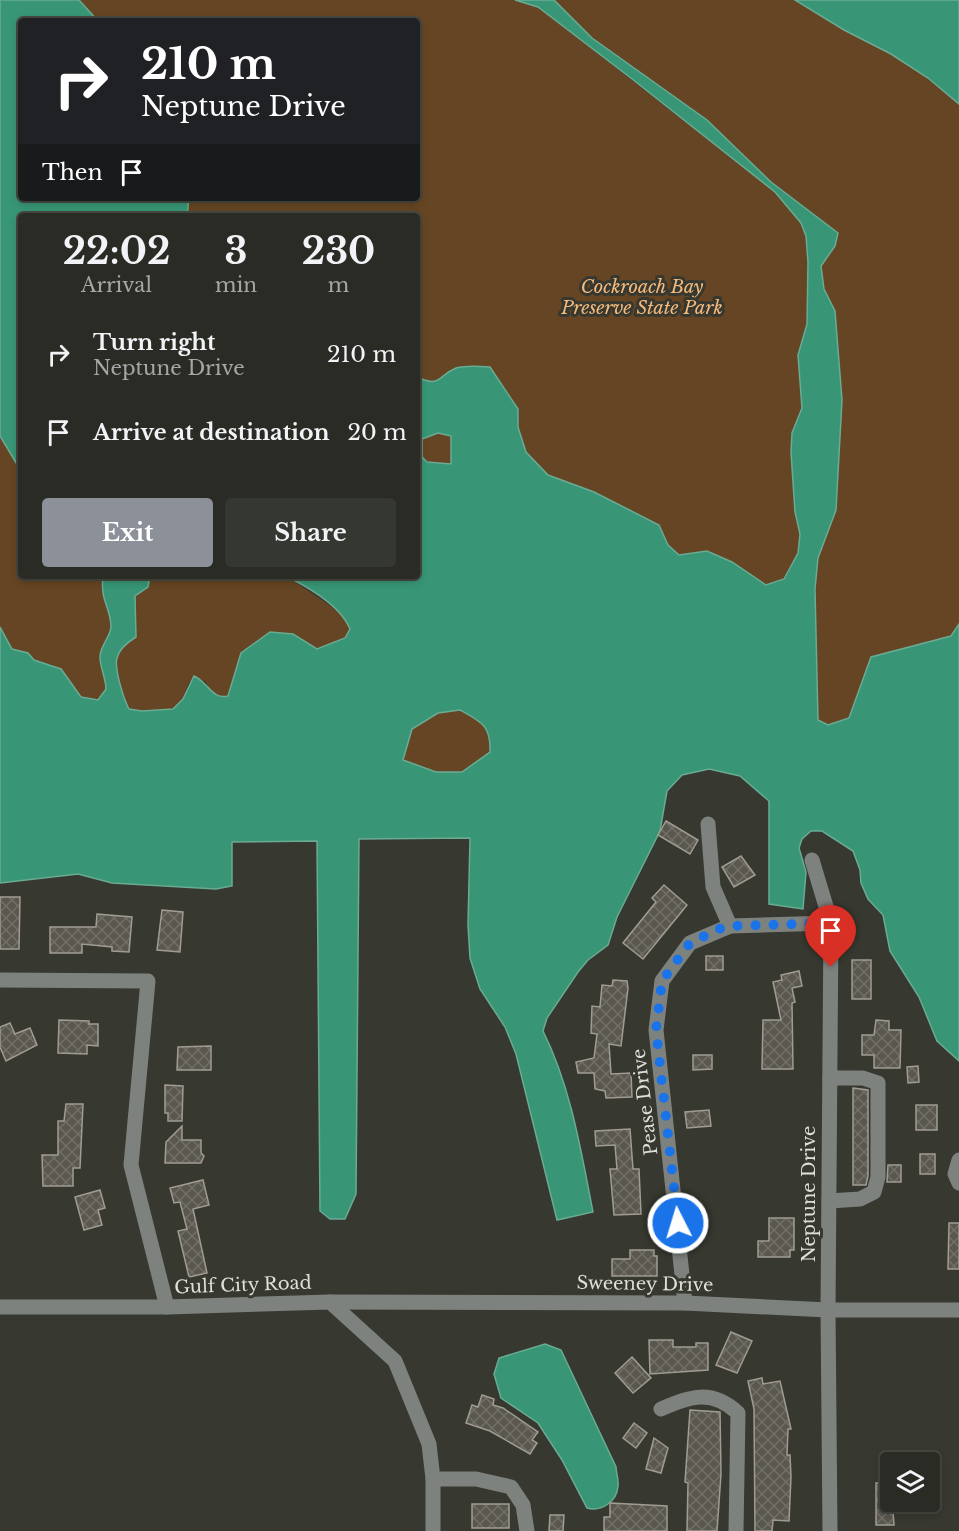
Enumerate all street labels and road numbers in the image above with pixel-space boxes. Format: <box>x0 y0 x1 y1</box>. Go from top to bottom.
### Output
street label: Pease Drive <box>628 1047 662 1157</box>
street label: Neptune Drive <box>798 1126 820 1262</box>
street label: Gulf City Road <box>174 1272 312 1298</box>
street label: Sweeney Drive <box>576 1272 714 1296</box>

